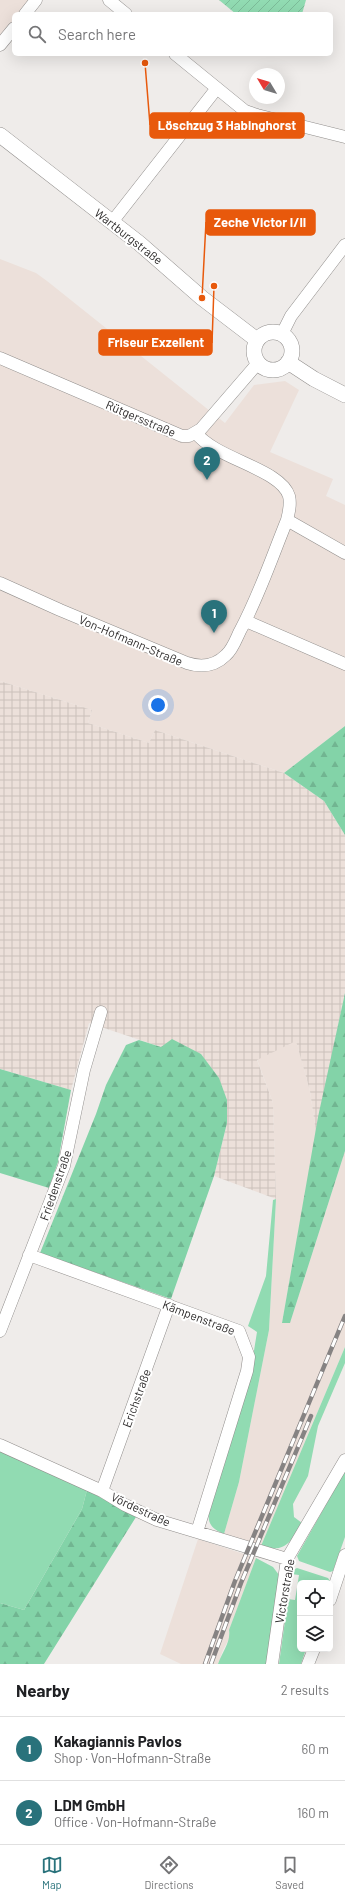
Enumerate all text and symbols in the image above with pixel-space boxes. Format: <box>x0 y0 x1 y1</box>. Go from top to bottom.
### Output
search box <box>12 12 333 56</box>
icon: search <box>26 23 48 45</box>
text: Search here <box>58 25 136 43</box>
north arrow <box>249 68 285 104</box>
callout: Löschzug 3 Habinghorst <box>150 113 304 138</box>
text: Löschzug 3 Habinghorst <box>158 117 296 133</box>
street label: Wartburgstraße <box>92 205 166 267</box>
callout: Zeche Victor I/II <box>206 210 315 235</box>
text: Zeche Victor I/II <box>214 214 306 230</box>
callout: Friseur Exzellent <box>99 330 212 355</box>
text: Friseur Exzellent <box>108 334 204 350</box>
street label: Rütgersstraße <box>104 397 178 439</box>
pin: 2 <box>194 447 220 480</box>
pin: 1 <box>201 600 227 633</box>
street label: Von-Hofmann-Straße <box>77 612 185 668</box>
your location <box>148 695 168 715</box>
street label: Friedenstraße <box>36 1148 74 1222</box>
street label: Kämpenstraße <box>161 1297 237 1337</box>
street label: Erichstraße <box>119 1367 153 1429</box>
street label: Vördestraße <box>109 1489 173 1529</box>
street label: Victorstraße <box>271 1558 297 1624</box>
map controls <box>297 1580 333 1652</box>
button: locate <box>297 1580 333 1616</box>
button: layers <box>297 1616 333 1652</box>
text: Nearby <box>16 1680 70 1700</box>
text: 2 results <box>281 1682 329 1698</box>
text: Kakagiannis Pavlos <box>54 1732 182 1750</box>
text: 1 <box>27 1741 31 1757</box>
text: 60 m <box>302 1741 329 1757</box>
text: Shop · Von-Hofmann-Straße <box>54 1750 211 1766</box>
text: LDM GmbH <box>54 1796 125 1814</box>
text: 2 <box>25 1805 33 1821</box>
text: 160 m <box>297 1805 329 1821</box>
text: Office · Von-Hofmann-Straße <box>54 1814 216 1830</box>
tab: Map <box>41 1854 63 1891</box>
tab: Directions <box>144 1854 194 1891</box>
tab: Saved <box>275 1854 304 1891</box>

